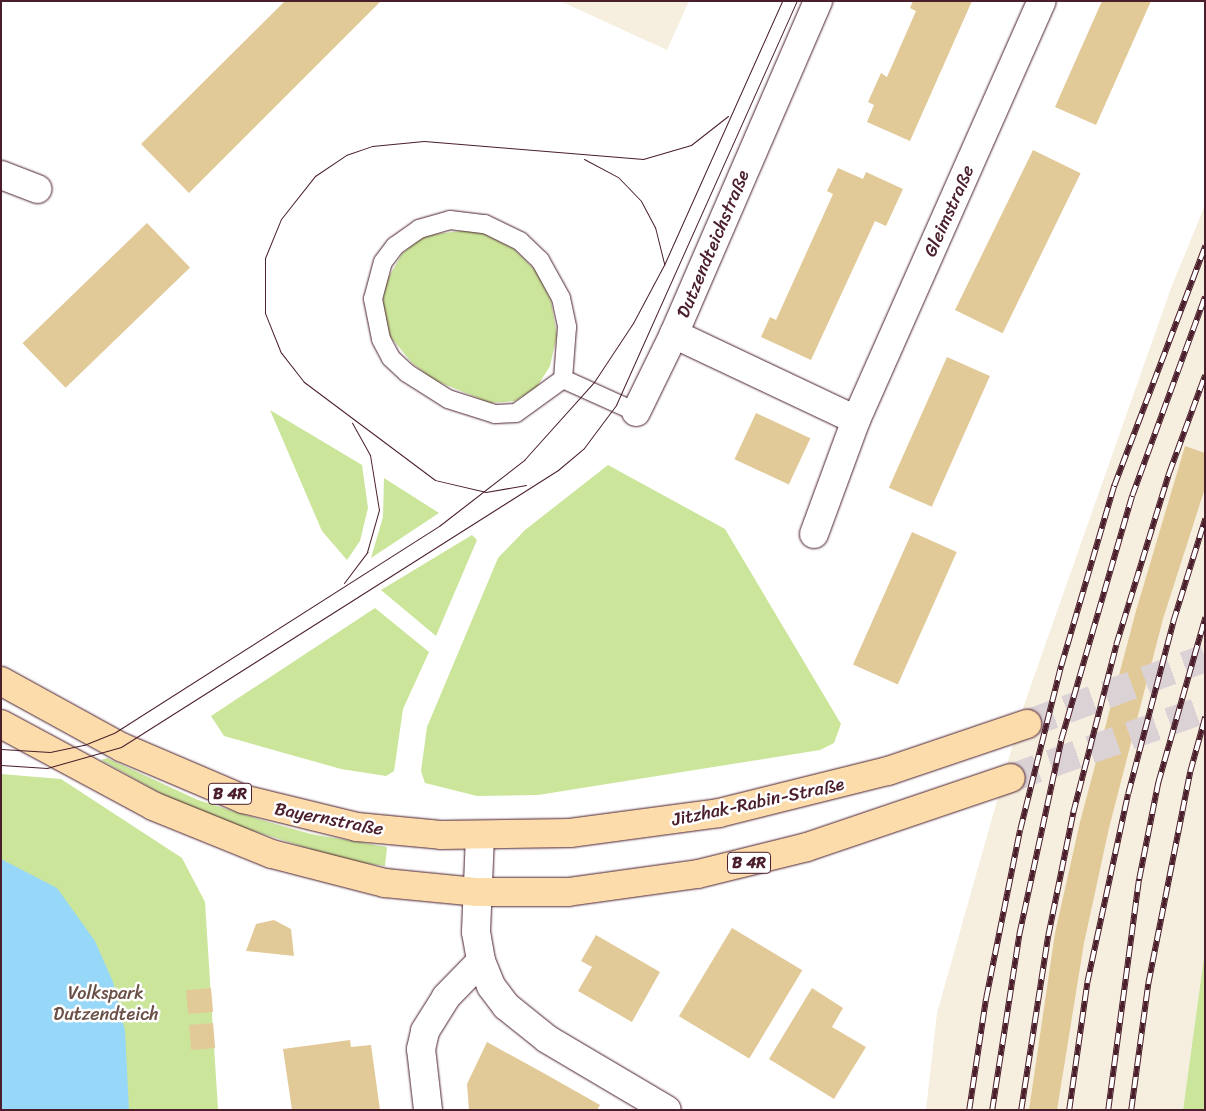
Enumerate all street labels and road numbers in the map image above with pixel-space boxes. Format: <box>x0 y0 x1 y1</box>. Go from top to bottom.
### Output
street label: Gleimstraße <box>919 162 979 260</box>
street label: Dutzendteichstraße <box>672 167 754 321</box>
street label: Jitzhak-Rabin-Straße <box>670 773 846 831</box>
road number: B 4R <box>208 781 252 808</box>
street label: Bayernstraße <box>273 798 385 840</box>
road number: B 4R <box>726 850 772 876</box>

